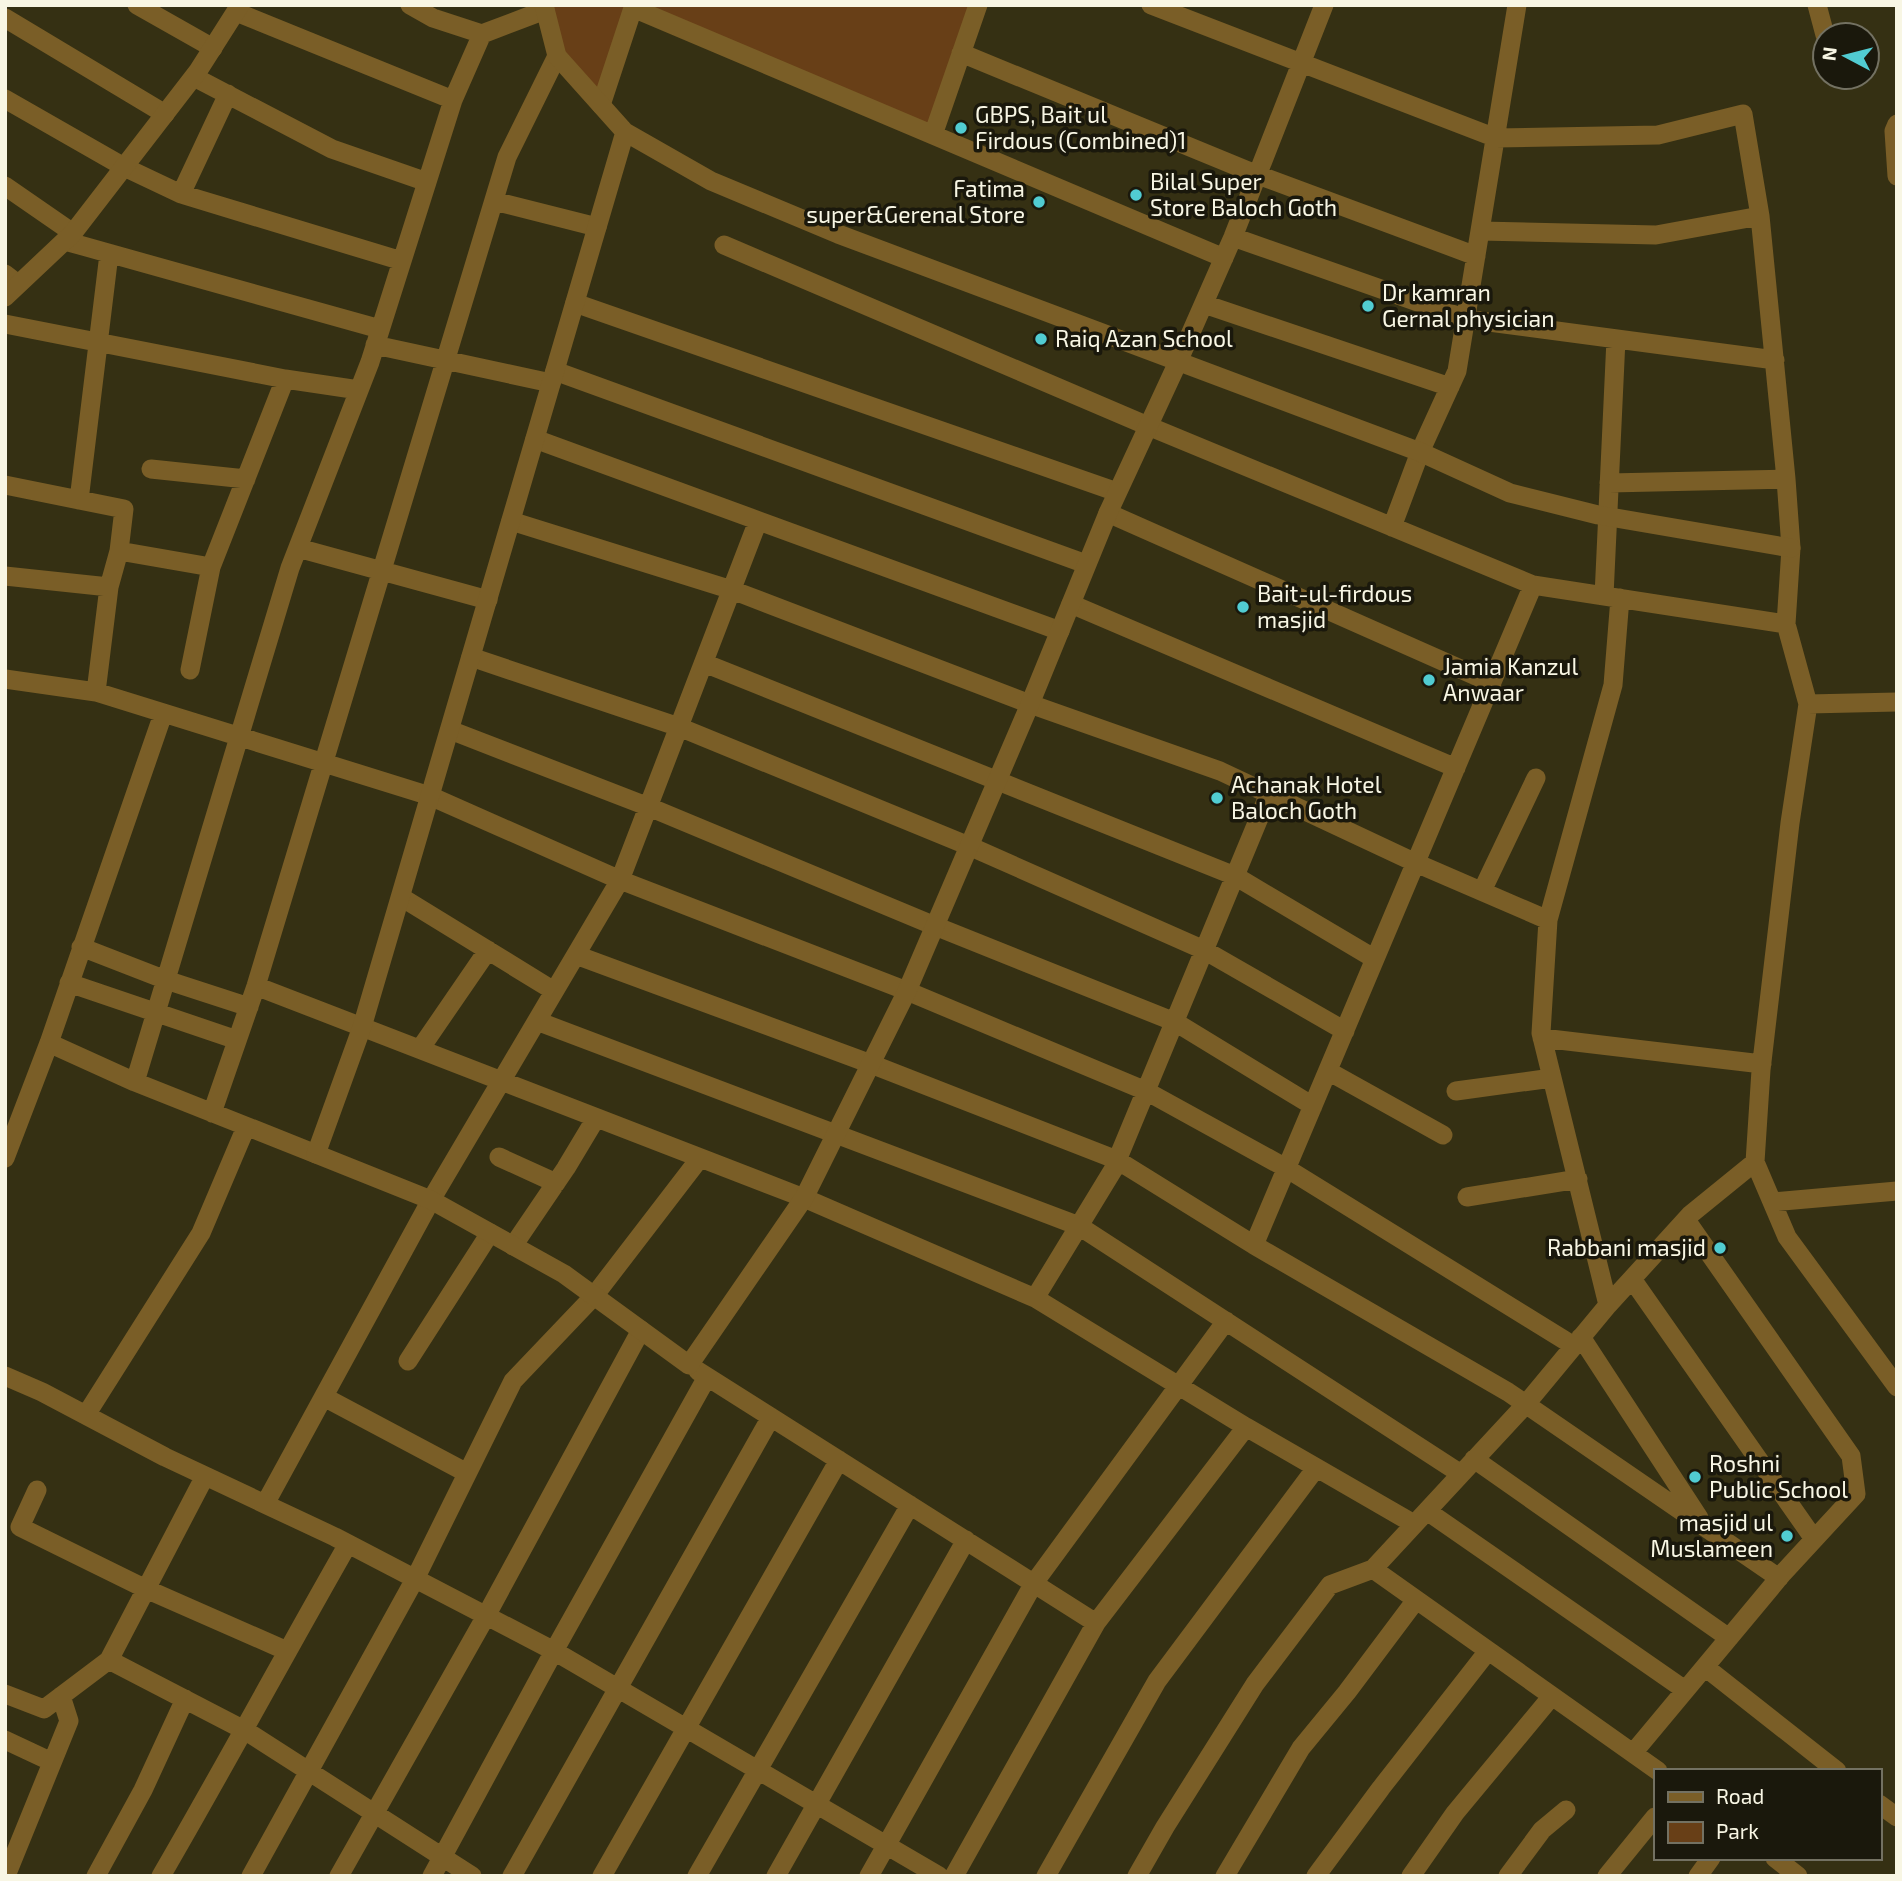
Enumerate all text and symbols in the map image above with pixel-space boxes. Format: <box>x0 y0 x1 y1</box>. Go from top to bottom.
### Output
north arrow <box>1811 21 1881 91</box>
text: N <box>1816 46 1841 62</box>
place label: GBPS, Bait ul Firdous (Combined)1 <box>975 100 1186 154</box>
marker: GBPS, Bait ul Firdous (Combined)1 <box>953 120 969 136</box>
place label: Bilal Super Store Baloch Goth <box>1150 167 1337 221</box>
place label: Fatima super&Gerenal Store <box>806 174 1025 228</box>
marker: Bilal Super Store Baloch Goth <box>1128 187 1144 203</box>
marker: Fatima super&Gerenal Store <box>1031 194 1047 210</box>
place label: Dr kamran Gernal physician <box>1382 278 1555 332</box>
marker: Dr kamran Gernal physician <box>1360 298 1376 314</box>
place label: Raiq Azan School <box>1055 324 1233 352</box>
marker: Raiq Azan School <box>1033 331 1049 347</box>
place label: Bait-ul-firdous masjid <box>1257 579 1412 633</box>
marker: Bait-ul-firdous masjid <box>1235 599 1251 615</box>
place label: Jamia Kanzul Anwaar <box>1443 652 1578 706</box>
marker: Jamia Kanzul Anwaar <box>1421 672 1437 688</box>
place label: Achanak Hotel Baloch Goth <box>1231 770 1382 824</box>
marker: Achanak Hotel Baloch Goth <box>1209 790 1225 806</box>
place label: Rabbani masjid <box>1547 1233 1706 1261</box>
marker: Rabbani masjid <box>1712 1240 1728 1256</box>
place label: Roshni Public School <box>1709 1449 1848 1503</box>
marker: Roshni Public School <box>1687 1469 1703 1485</box>
place label: masjid ul Muslameen <box>1650 1508 1773 1562</box>
marker: masjid ul Muslameen <box>1779 1528 1795 1544</box>
legend <box>1654 1769 1881 1860</box>
text: Road <box>1716 1783 1764 1808</box>
text: Park <box>1716 1818 1759 1843</box>

